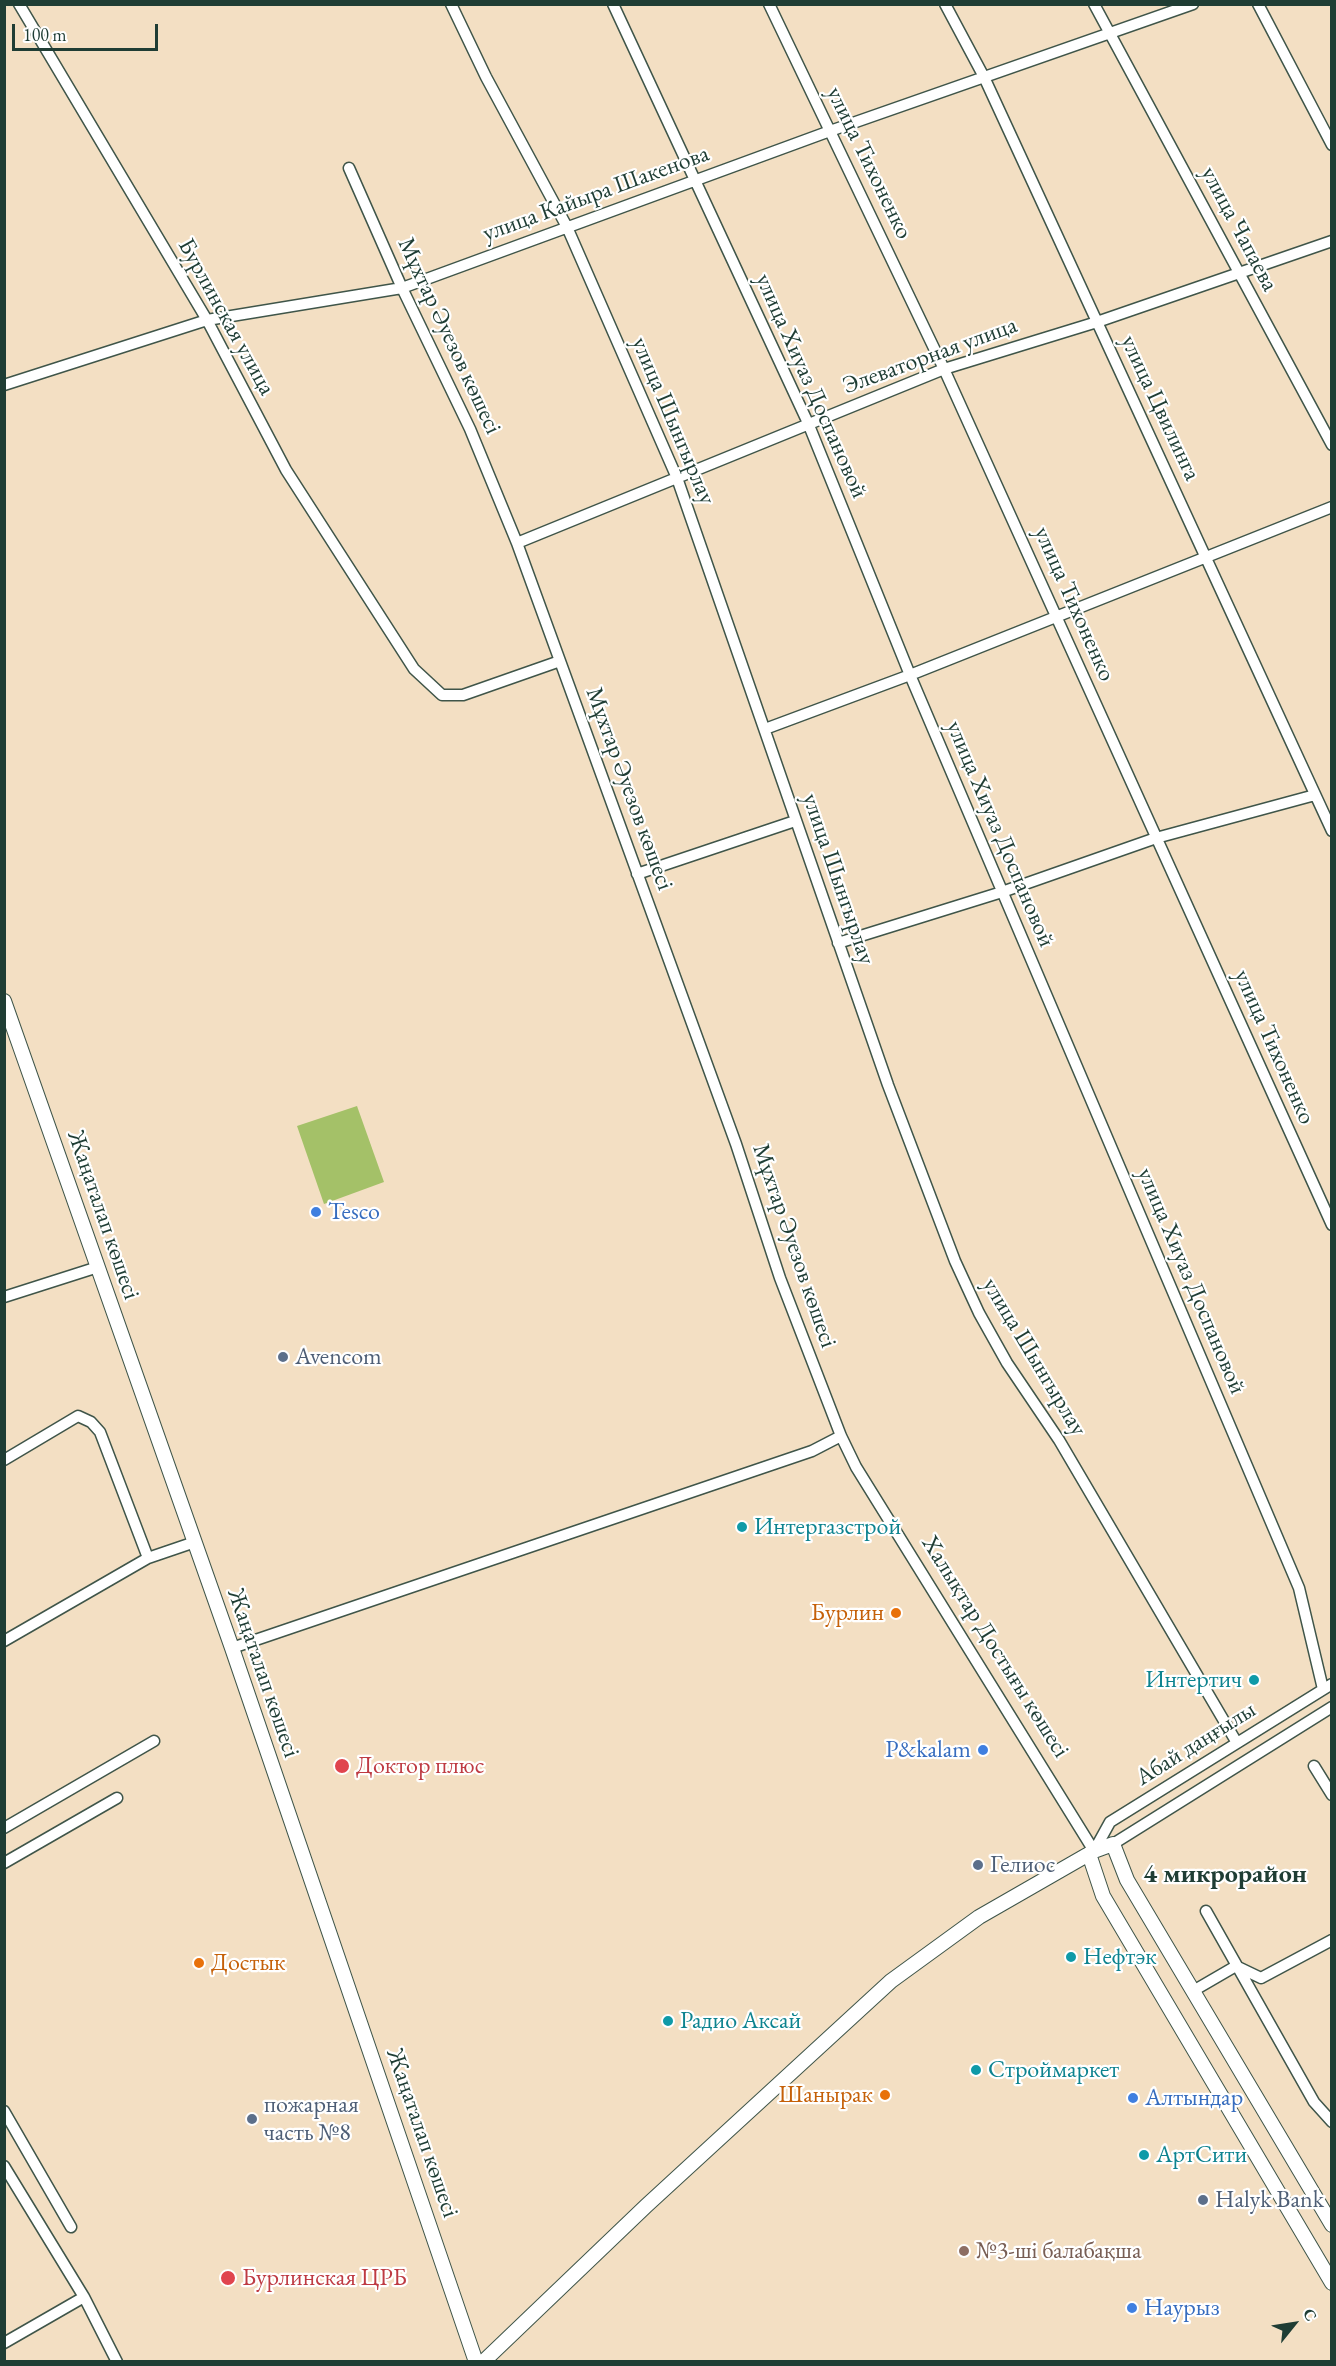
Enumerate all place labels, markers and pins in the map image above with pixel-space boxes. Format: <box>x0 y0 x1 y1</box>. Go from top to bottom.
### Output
place label: Tesco <box>328 1198 380 1226</box>
marker: Tesco <box>309 1205 323 1219</box>
place label: Avencom <box>295 1343 382 1371</box>
marker: Avencom <box>276 1350 290 1364</box>
place label: Интергазстрой <box>754 1513 901 1541</box>
marker: Интергазстрой <box>735 1520 749 1534</box>
place label: Бурлин <box>811 1599 884 1627</box>
marker: Бурлин <box>889 1606 903 1620</box>
place label: Интертич <box>1145 1666 1242 1694</box>
marker: Интертич <box>1247 1673 1261 1687</box>
place label: P&kalam <box>885 1736 971 1764</box>
marker: P&kalam <box>976 1743 990 1757</box>
place label: Доктор плюс <box>356 1752 484 1780</box>
marker: Доктор плюс <box>333 1757 351 1775</box>
place label: Гелиос <box>990 1851 1055 1879</box>
marker: Гелиос <box>971 1858 985 1872</box>
place label: Нефтэк <box>1083 1943 1157 1971</box>
place label: Достык <box>211 1949 286 1977</box>
marker: Нефтэк <box>1064 1950 1078 1964</box>
marker: Достык <box>192 1956 206 1970</box>
place label: Радио Аксай <box>680 2007 801 2035</box>
marker: Радио Аксай <box>661 2014 675 2028</box>
place label: Строймаркет <box>988 2056 1119 2084</box>
marker: Строймаркет <box>969 2063 983 2077</box>
place label: Шанырак <box>778 2081 873 2109</box>
place label: Алтындар <box>1145 2084 1243 2112</box>
marker: Шанырак <box>878 2088 892 2102</box>
place label: пожарная часть №8 <box>264 2091 359 2147</box>
marker: Алтындар <box>1126 2091 1140 2105</box>
marker: пожарная часть №8 <box>245 2112 259 2126</box>
place label: АртСити <box>1156 2141 1247 2169</box>
marker: АртСити <box>1137 2148 1151 2162</box>
place label: Halyk Bank <box>1215 2186 1324 2214</box>
marker: Halyk Bank <box>1196 2193 1210 2207</box>
place label: №3-ші балабақша <box>976 2237 1142 2265</box>
marker: №3-ші балабақша <box>957 2244 971 2258</box>
place label: Бурлинская ЦРБ <box>242 2264 407 2292</box>
marker: Бурлинская ЦРБ <box>219 2269 237 2287</box>
place label: Наурыз <box>1144 2294 1220 2322</box>
marker: Наурыз <box>1125 2301 1139 2315</box>

